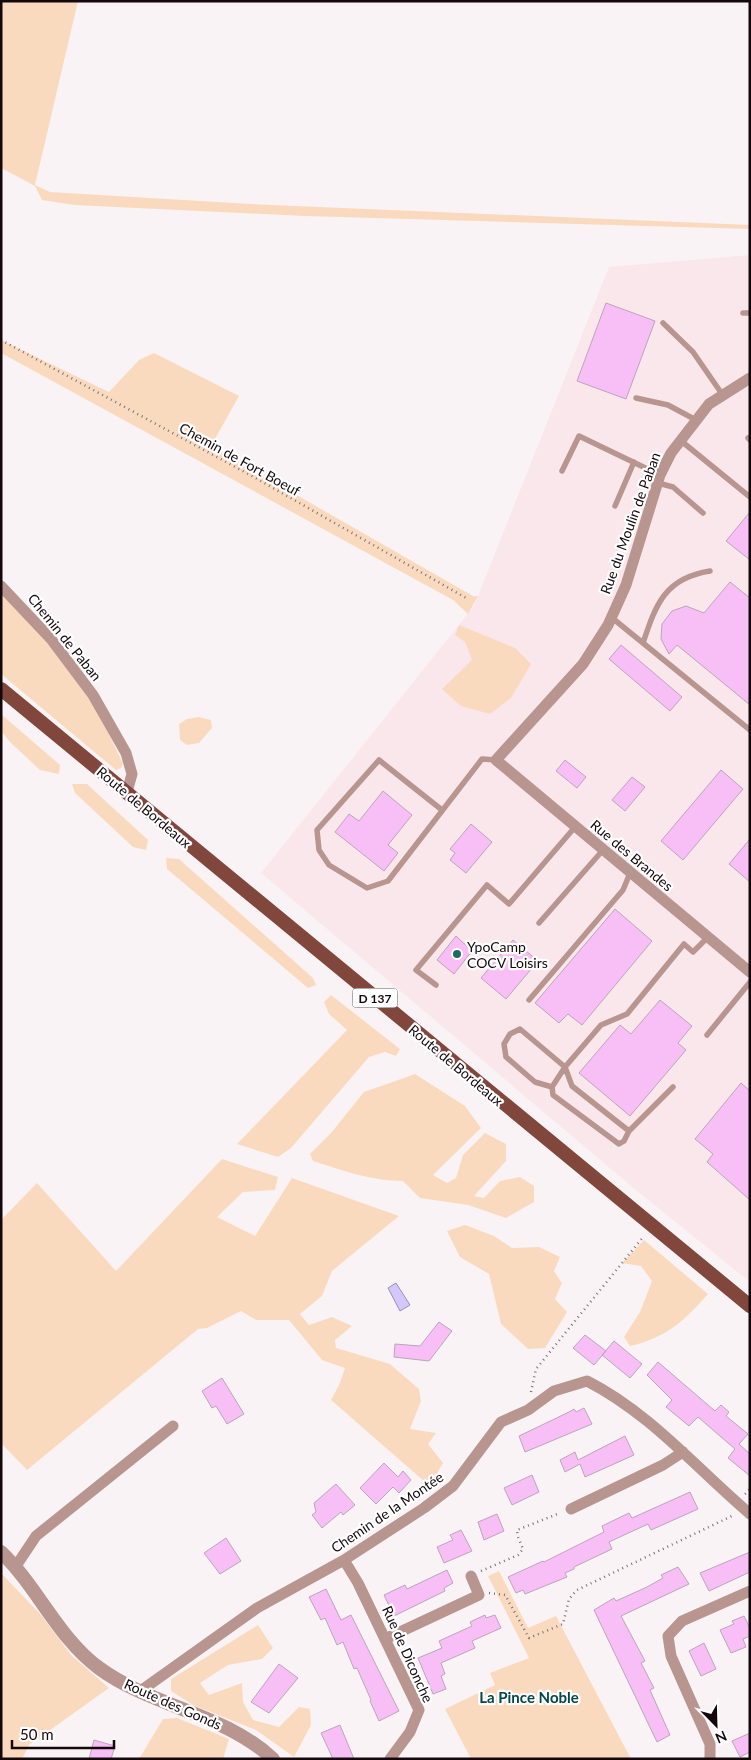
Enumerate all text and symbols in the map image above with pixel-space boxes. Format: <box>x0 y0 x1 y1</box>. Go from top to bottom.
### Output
street label: Chemin de Fort Boeuf <box>177 419 303 499</box>
street label: Rue du Moulin de Paban <box>596 450 664 596</box>
street label: Chemin de Paban <box>25 590 105 684</box>
street label: Route de Bordeaux <box>94 763 194 851</box>
street label: Rue des Brandes <box>587 816 677 894</box>
place label: YpoCamp COCV Loisirs <box>467 938 548 971</box>
marker: YpoCamp COCV Loisirs <box>451 948 463 960</box>
road number: D 137 <box>352 988 398 1008</box>
street label: Route de Bordeaux <box>406 1021 506 1109</box>
street label: Chemin de la Montée <box>328 1468 446 1556</box>
street label: Rue de Diconche <box>379 1603 437 1705</box>
street label: Route des Gonds <box>122 1675 224 1733</box>
district label: La Pince Noble <box>479 1688 579 1706</box>
north arrow <box>691 1700 741 1750</box>
scale bar <box>12 1718 115 1750</box>
text: 50 m <box>20 1725 54 1743</box>
text: N <box>713 1727 730 1747</box>

